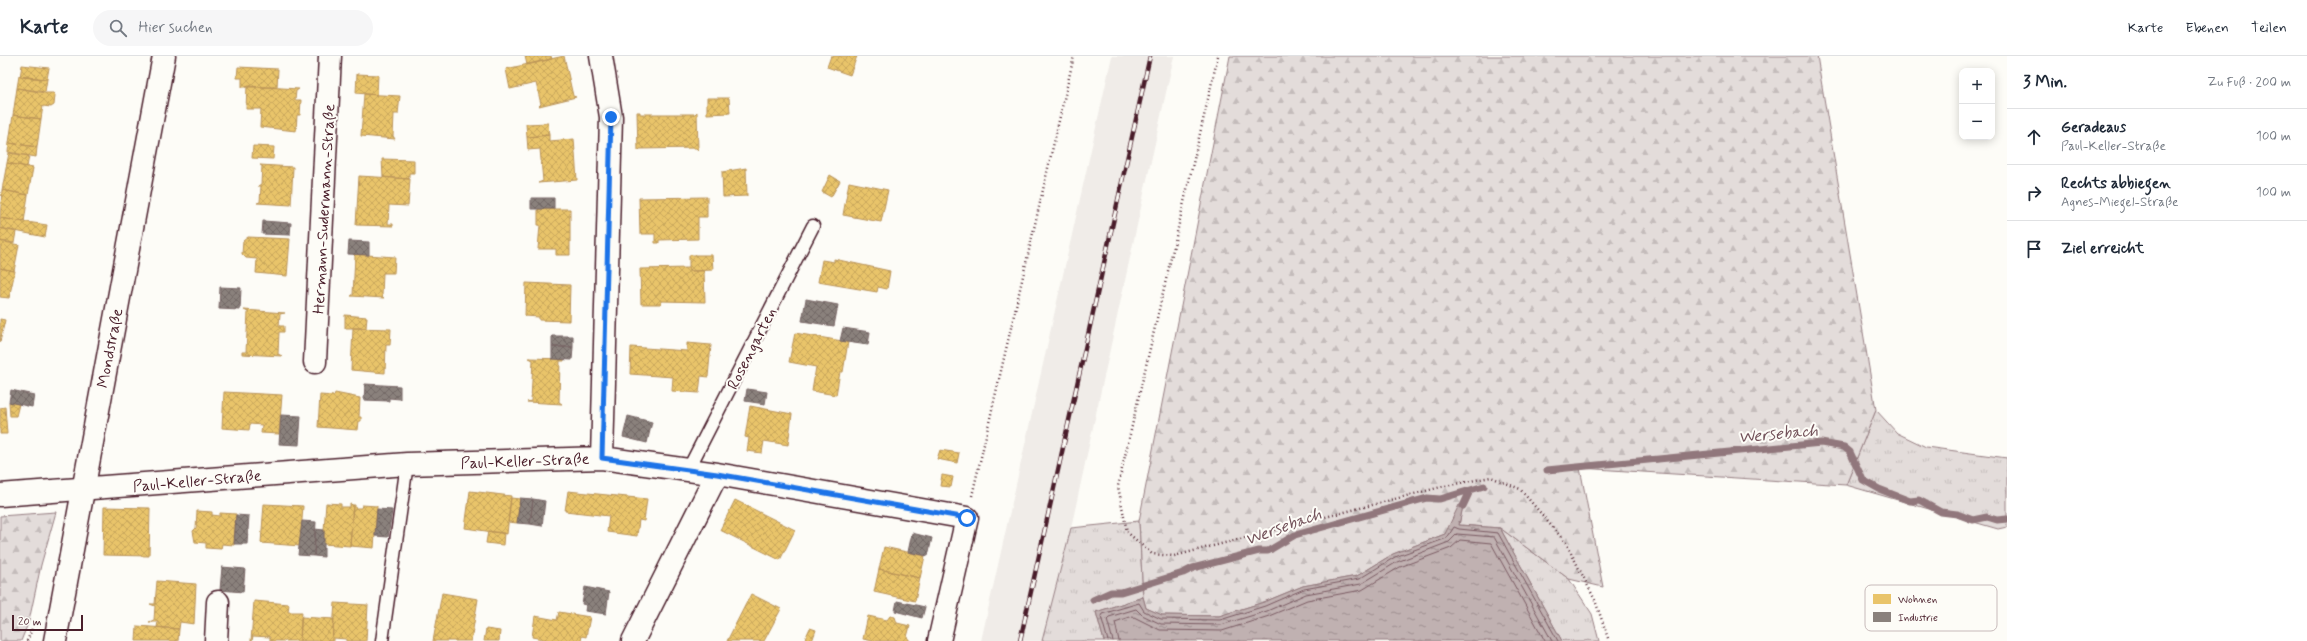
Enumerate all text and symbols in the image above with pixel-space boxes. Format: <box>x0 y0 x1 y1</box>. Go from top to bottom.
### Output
search box <box>93 10 373 46</box>
text: Karte <box>20 15 69 40</box>
icon: search <box>107 17 129 39</box>
text: Hier suchen <box>139 18 213 38</box>
text: Karte <box>2128 19 2163 37</box>
text: Ebenen <box>2185 19 2229 37</box>
text: Teilen <box>2251 19 2287 37</box>
map controls <box>1959 68 1995 140</box>
button: + <box>1959 68 1995 104</box>
text: 3 Min. <box>2023 71 2067 93</box>
text: Zu Fuß · 200 m <box>2207 74 2291 91</box>
street label: Hermann-Sudermann-Straße <box>309 103 340 315</box>
button: − <box>1959 104 1995 140</box>
route end <box>602 108 620 126</box>
text: Geradeaus <box>2061 118 2126 138</box>
icon: ahead <box>2023 126 2045 148</box>
text: 100 m <box>2256 128 2291 145</box>
text: Paul-Keller-Straße <box>2061 138 2166 155</box>
text: Rechts abbiegen <box>2061 174 2171 194</box>
icon: right <box>2023 182 2045 204</box>
text: 100 m <box>2256 184 2291 201</box>
text: Agnes-Miegel-Straße <box>2061 194 2178 211</box>
icon: arrive <box>2023 238 2045 260</box>
text: Ziel erreicht <box>2061 239 2144 259</box>
street label: Rosengarten <box>723 304 782 393</box>
street label: Mondstraße <box>92 306 129 390</box>
water label: Wersebach <box>1737 420 1819 448</box>
street label: Paul-Keller-Straße <box>460 449 590 474</box>
street label: Paul-Keller-Straße <box>132 465 262 498</box>
water label: Wersebach <box>1242 503 1325 551</box>
route start <box>958 509 976 527</box>
legend <box>1865 585 1997 631</box>
text: Wohnen <box>1898 593 1937 607</box>
text: Industrie <box>1898 611 1938 625</box>
scale bar <box>12 613 83 632</box>
text: 20 m <box>18 615 41 629</box>

